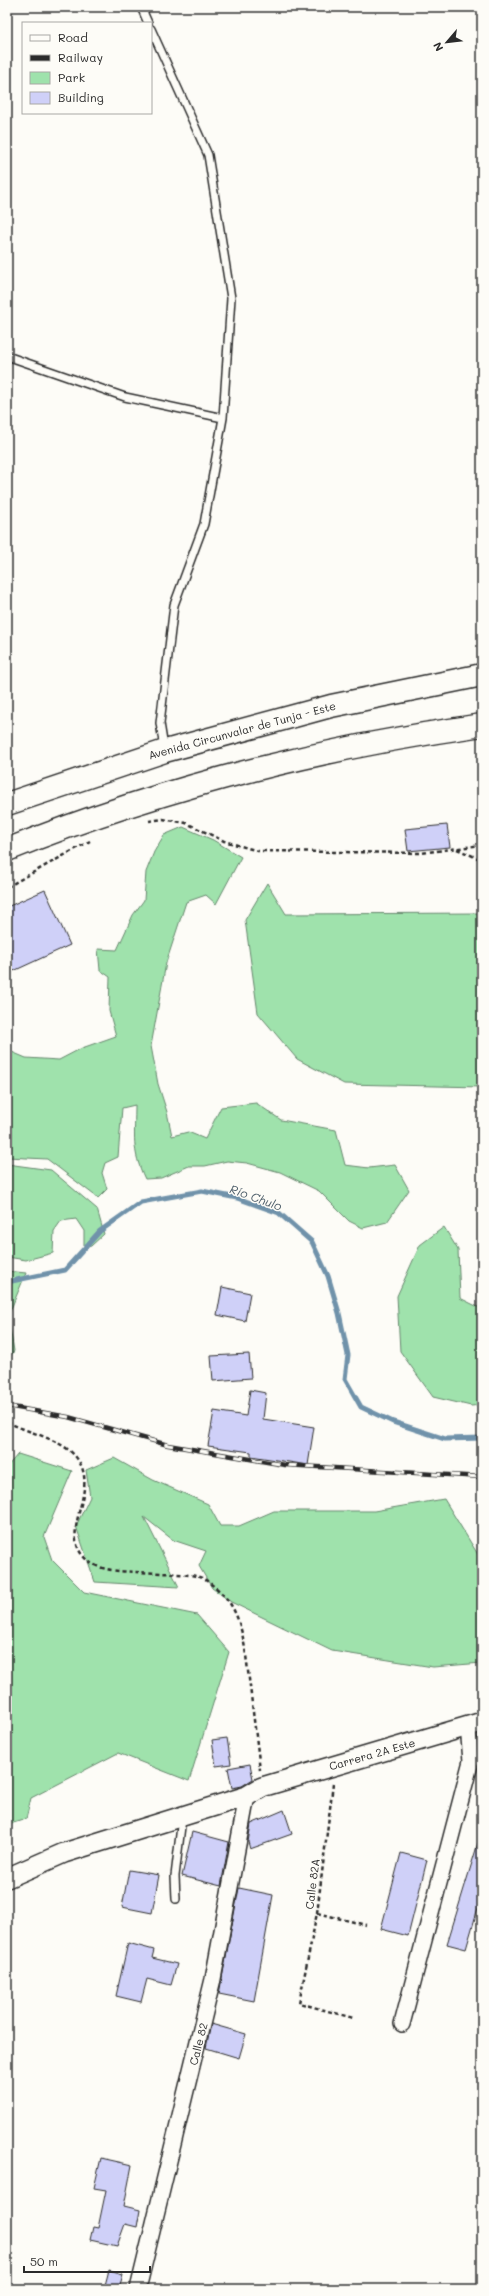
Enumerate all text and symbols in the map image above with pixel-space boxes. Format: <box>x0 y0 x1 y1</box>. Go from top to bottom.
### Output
legend <box>22 22 152 114</box>
north arrow <box>427 22 467 62</box>
text: Road <box>58 29 88 45</box>
text: N <box>429 40 446 54</box>
text: Railway <box>58 49 103 65</box>
text: Park <box>58 69 85 85</box>
text: Building <box>58 89 104 105</box>
street label: Avenida Circunvalar de Tunja - Este <box>147 698 338 762</box>
water label: Río Chulo <box>228 1180 284 1214</box>
street label: Carrera 2A Este <box>327 1734 417 1773</box>
street label: Calle 82A <box>301 1858 323 1910</box>
street label: Calle 82 <box>185 2021 211 2067</box>
scale bar <box>24 2248 150 2274</box>
text: 50 m <box>30 2253 58 2269</box>

